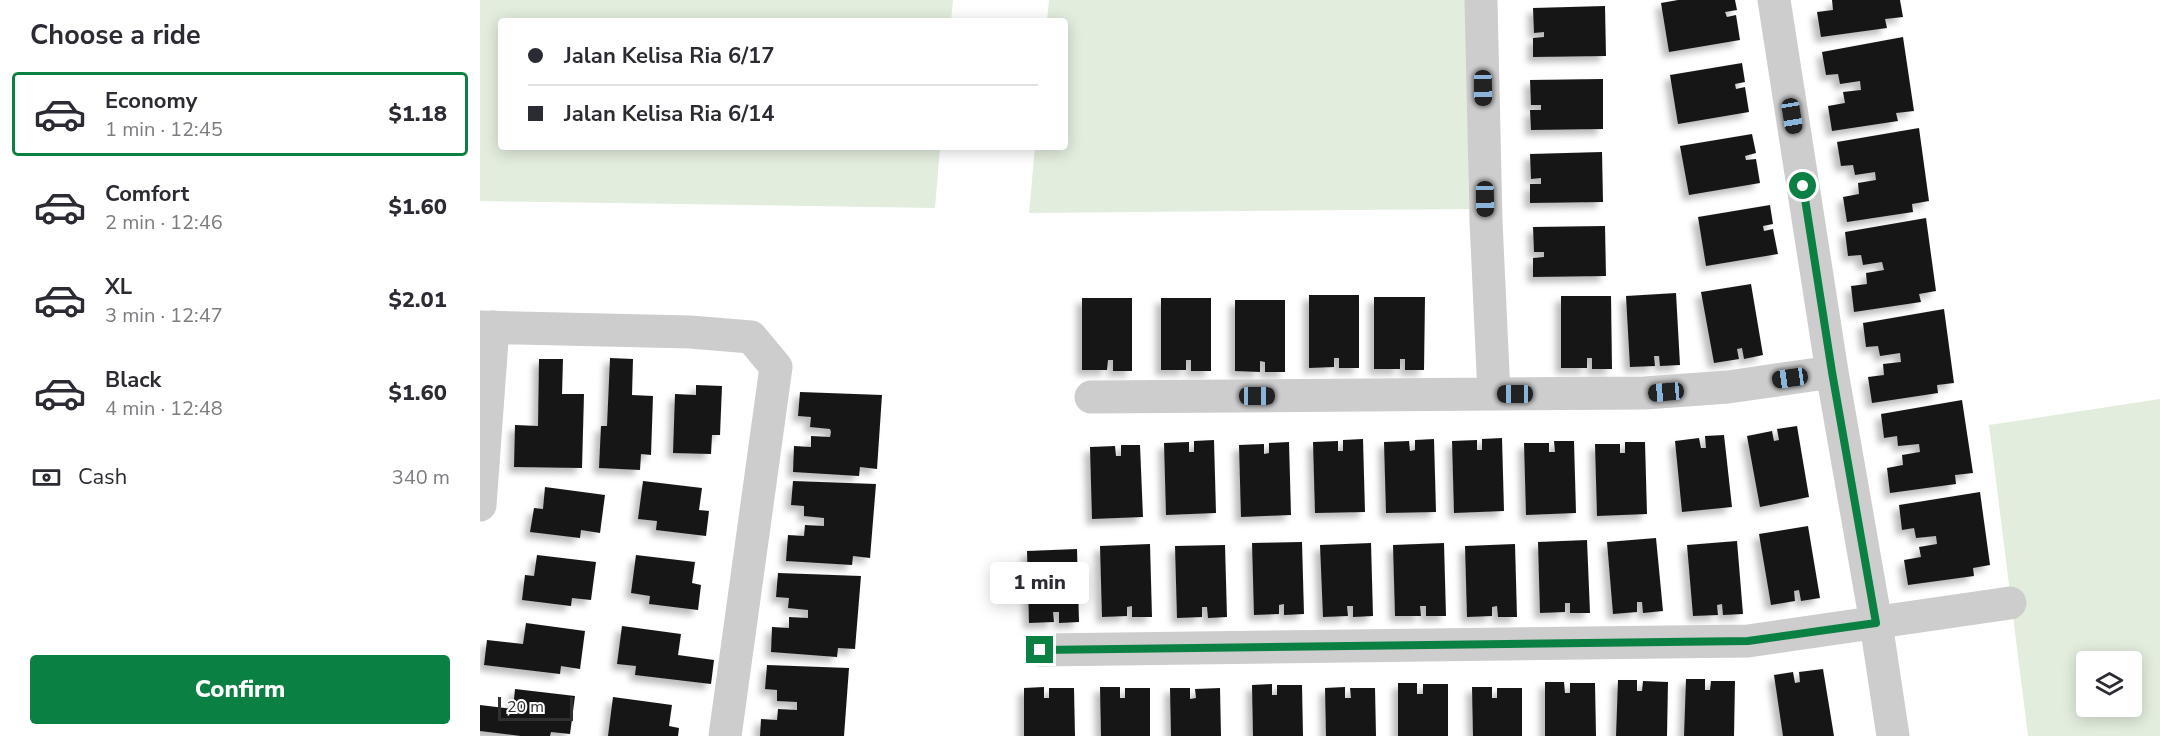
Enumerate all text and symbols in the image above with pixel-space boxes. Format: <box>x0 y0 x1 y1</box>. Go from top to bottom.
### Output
text: Choose a ride <box>30 17 201 54</box>
text: Jalan Kelisa Ria 6/17 <box>564 41 774 71</box>
car <box>1474 70 1492 106</box>
text: Economy <box>105 86 197 116</box>
icon: car <box>33 87 87 141</box>
car <box>1780 97 1804 135</box>
text: $1.18 <box>388 99 447 129</box>
text: Jalan Kelisa Ria 6/14 <box>564 99 774 129</box>
text: 1 min · 12:45 <box>105 116 223 143</box>
route start <box>1789 172 1816 199</box>
text: Comfort <box>105 179 189 209</box>
icon: car <box>33 180 87 234</box>
car <box>1476 181 1494 217</box>
text: $1.60 <box>388 192 447 222</box>
text: 2 min · 12:46 <box>105 209 223 236</box>
text: XL <box>105 272 132 302</box>
icon: car <box>33 273 87 327</box>
text: $2.01 <box>388 285 447 315</box>
text: 3 min · 12:47 <box>105 302 223 329</box>
text: Black <box>105 365 161 395</box>
icon: car <box>33 366 87 420</box>
car <box>1771 367 1809 389</box>
text: $1.60 <box>388 378 447 408</box>
car <box>1647 381 1685 403</box>
car <box>1497 385 1533 403</box>
car <box>1239 387 1275 405</box>
text: 4 min · 12:48 <box>105 395 223 422</box>
icon: cash <box>30 461 63 494</box>
text: Cash <box>78 462 127 492</box>
text: 340 m <box>392 464 450 491</box>
callout: 1 min <box>990 563 1090 605</box>
text: 1 min <box>1013 569 1066 596</box>
route end <box>1026 636 1053 663</box>
map controls <box>2076 651 2142 717</box>
button: layers <box>2076 651 2142 717</box>
button: Confirm <box>30 655 450 724</box>
scale bar <box>498 694 573 722</box>
text: 20 m <box>507 696 544 718</box>

